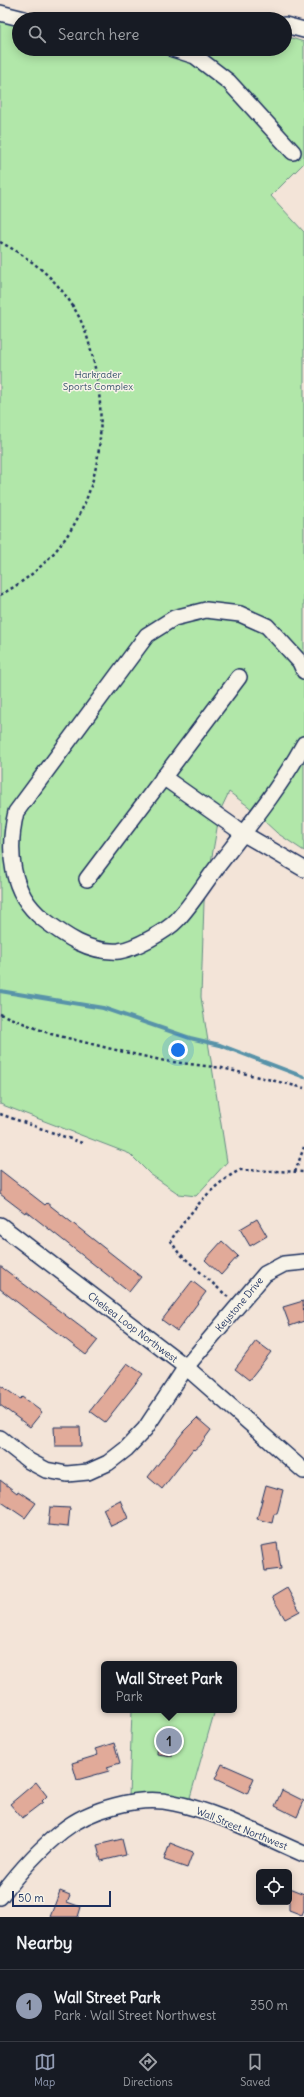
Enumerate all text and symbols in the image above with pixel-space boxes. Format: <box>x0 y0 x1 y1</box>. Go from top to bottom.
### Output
search box <box>12 12 292 56</box>
icon: search <box>26 23 48 45</box>
text: Search here <box>58 25 139 44</box>
park label: Harkrader Sports Complex <box>63 368 133 393</box>
your location <box>168 1040 188 1060</box>
street label: Keystone Drive <box>213 1274 266 1334</box>
street label: Chelsea Loop Northwest <box>85 1289 181 1366</box>
popup <box>101 1661 237 1713</box>
text: Wall Street Park <box>116 1669 222 1688</box>
text: Park <box>116 1688 143 1705</box>
pin: 1 <box>156 1726 182 1756</box>
street label: Wall Street Northwest <box>194 1804 290 1853</box>
map controls <box>256 1869 292 1905</box>
button: locate <box>256 1869 292 1905</box>
scale bar <box>12 1889 111 1908</box>
text: 50 m <box>18 1891 44 1905</box>
text: Nearby <box>16 1932 72 1954</box>
text: Wall Street Park <box>54 1988 161 2007</box>
text: 1 <box>26 1997 32 2014</box>
text: 350 m <box>250 1997 288 2014</box>
text: Park · Wall Street Northwest <box>54 2007 216 2024</box>
tab: Map <box>34 2051 56 2089</box>
tab: Directions <box>123 2051 173 2089</box>
tab: Saved <box>240 2051 270 2089</box>

